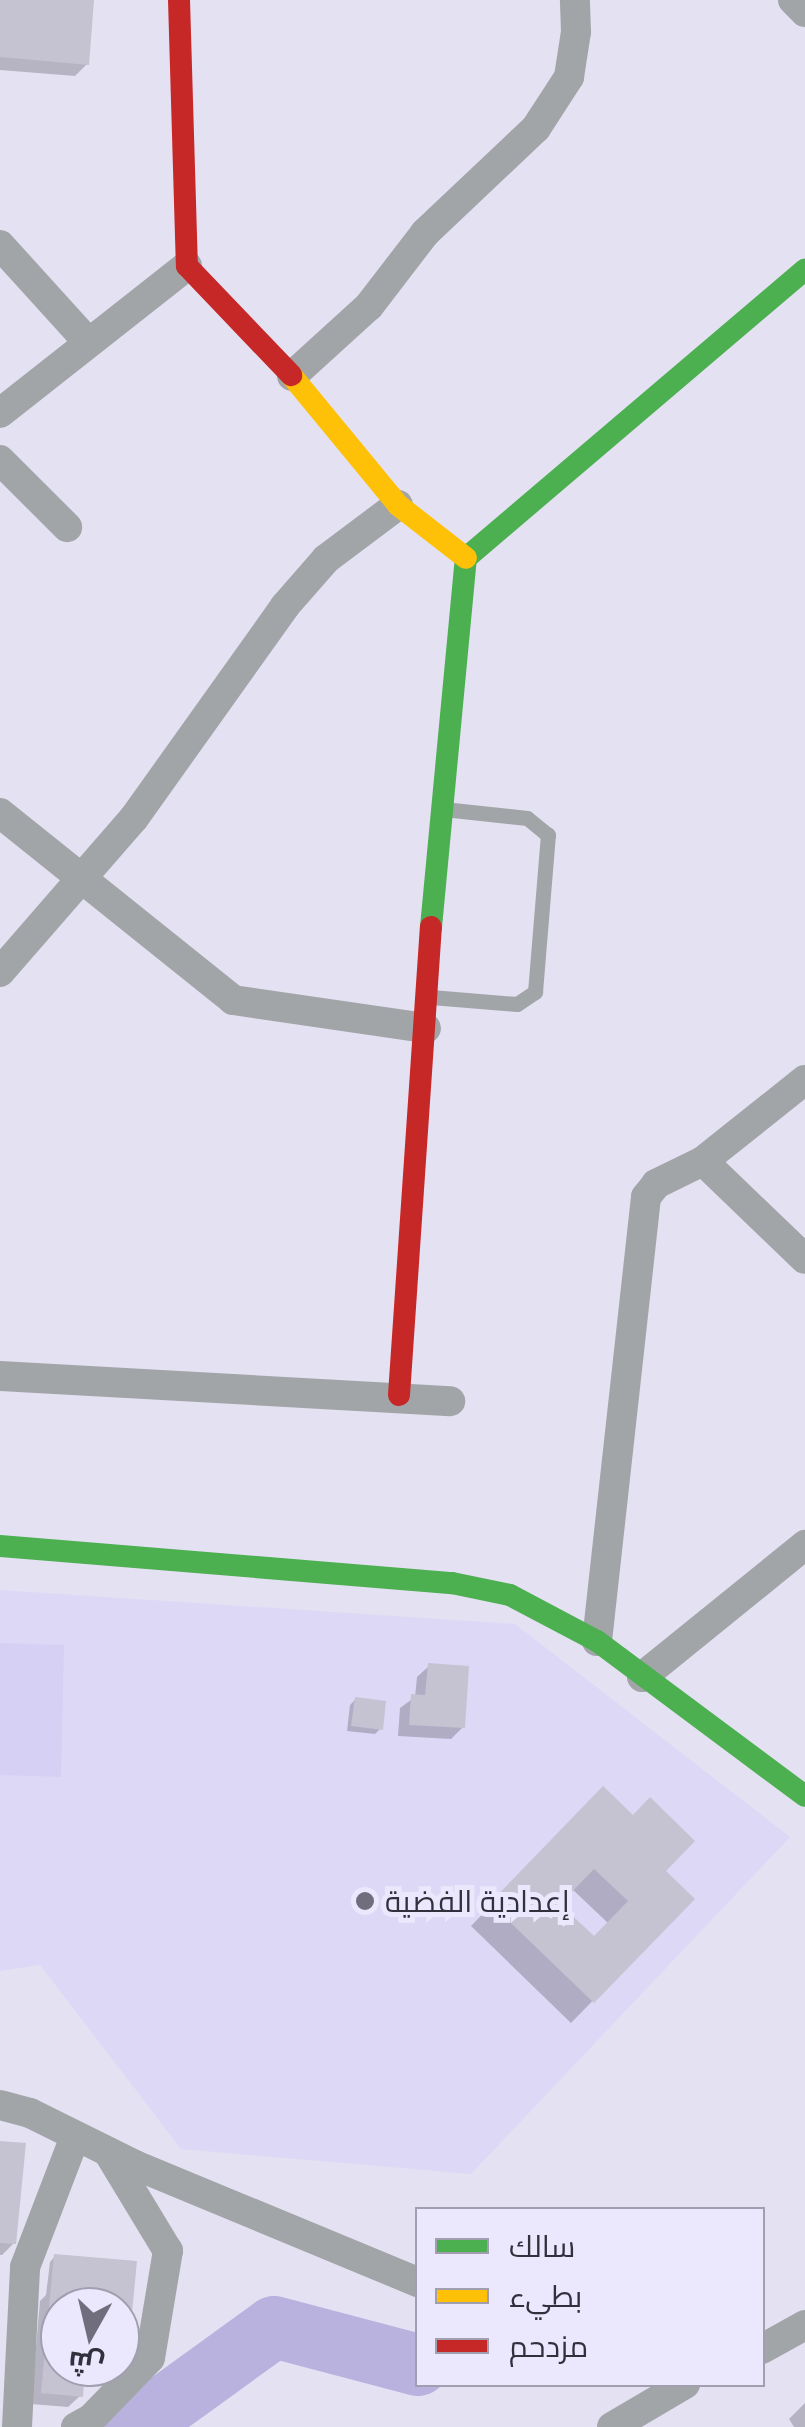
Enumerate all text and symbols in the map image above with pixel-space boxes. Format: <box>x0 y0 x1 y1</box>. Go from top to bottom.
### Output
place label: إعدادية الفضية <box>385 1883 570 1919</box>
marker: إعدادية الفضية <box>354 1890 376 1912</box>
legend <box>415 2207 765 2387</box>
text: سالك <box>509 2225 575 2266</box>
text: بطيء <box>509 2275 582 2316</box>
north arrow <box>40 2287 140 2387</box>
text: مزدحم <box>509 2325 588 2366</box>
text: ش <box>66 2343 107 2386</box>

